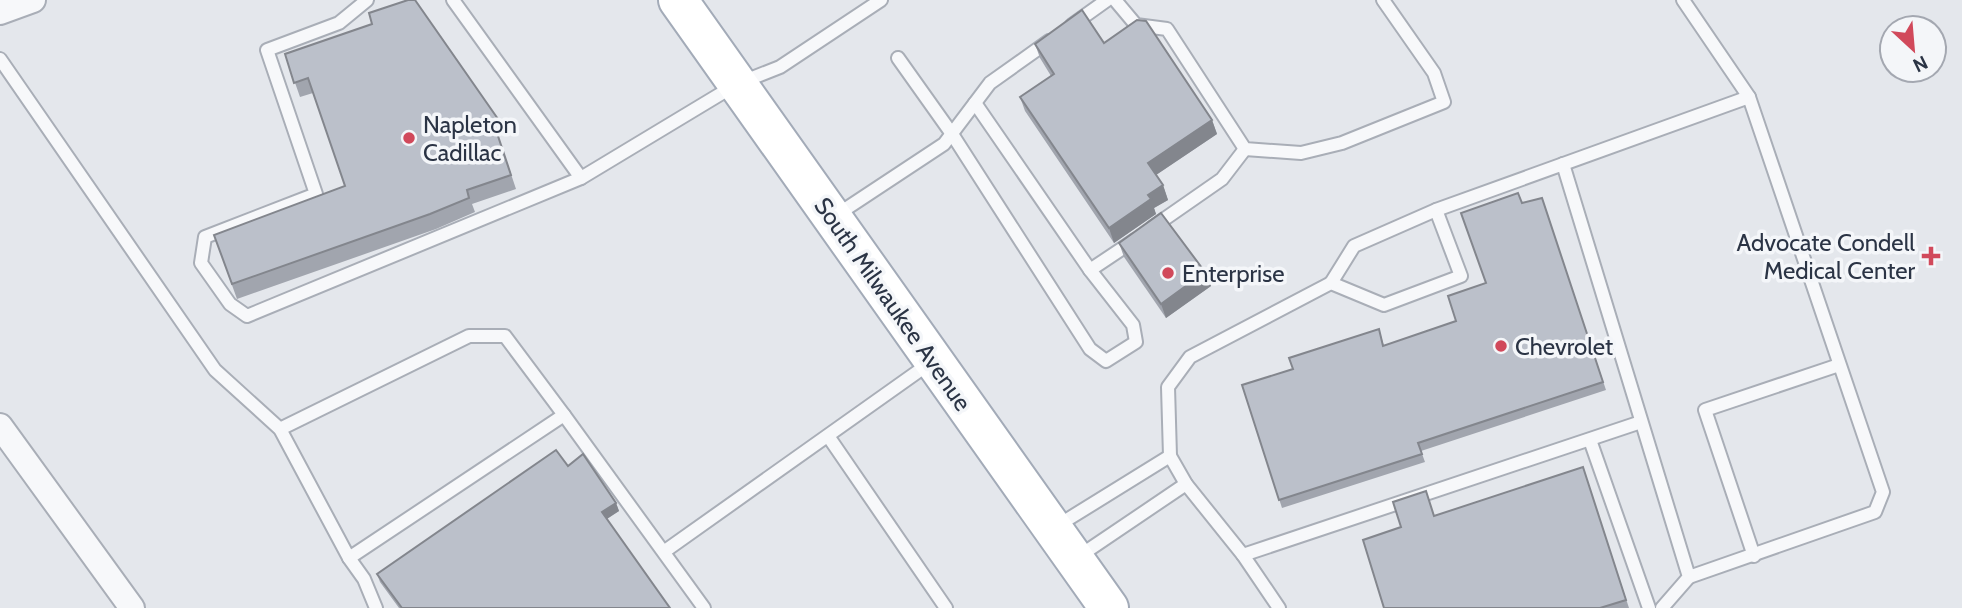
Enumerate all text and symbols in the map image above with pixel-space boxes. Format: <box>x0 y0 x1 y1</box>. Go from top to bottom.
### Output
north arrow <box>1878 14 1948 84</box>
text: N <box>1909 51 1931 77</box>
place label: Napleton Cadillac <box>423 110 517 167</box>
marker: Napleton Cadillac <box>401 130 417 146</box>
street label: South Milwaukee Avenue <box>808 192 978 416</box>
place label: Advocate Condell Medical Center <box>1737 228 1915 285</box>
marker: Advocate Condell Medical Center <box>1921 246 1941 266</box>
place label: Enterprise <box>1182 259 1284 288</box>
marker: Enterprise <box>1160 265 1176 281</box>
place label: Chevrolet <box>1515 332 1613 361</box>
marker: Chevrolet <box>1493 338 1509 354</box>

